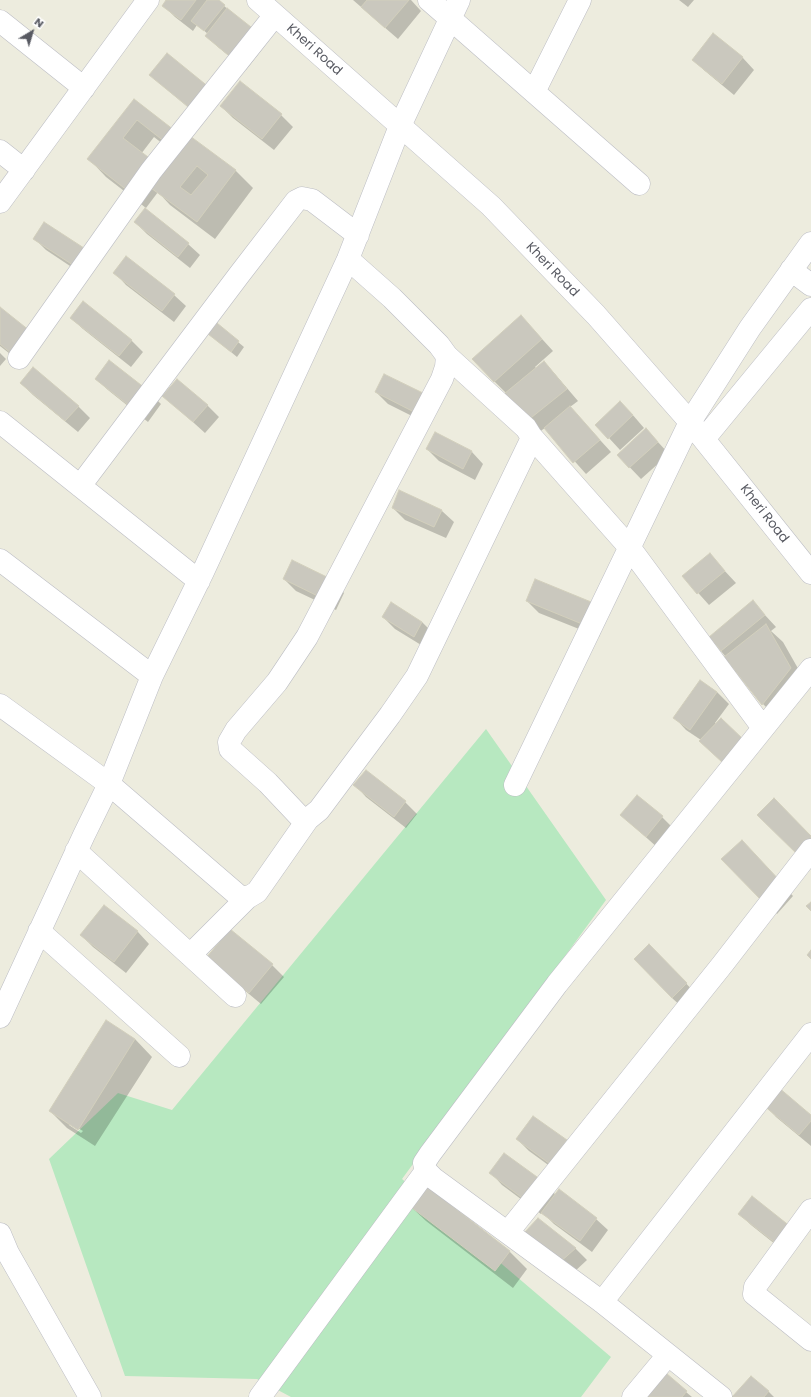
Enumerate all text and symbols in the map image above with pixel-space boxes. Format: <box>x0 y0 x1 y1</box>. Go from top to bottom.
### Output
north arrow <box>12 12 52 52</box>
text: N <box>31 14 48 31</box>
street label: Kheri Road <box>283 21 345 79</box>
street label: Kheri Road <box>522 240 582 300</box>
street label: Kheri Road <box>736 482 792 546</box>

